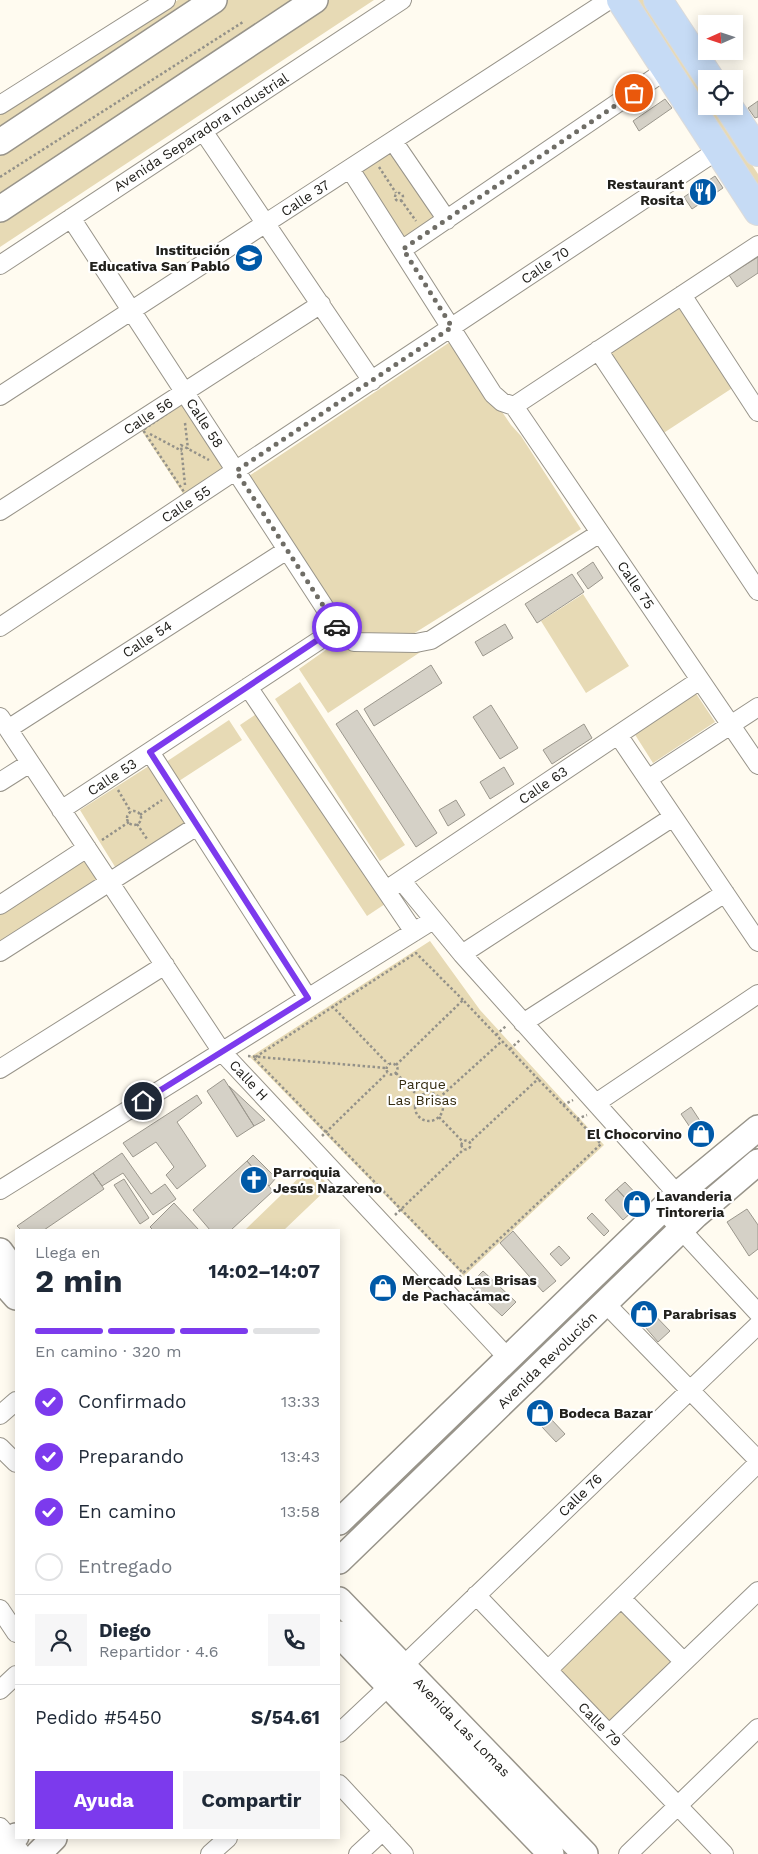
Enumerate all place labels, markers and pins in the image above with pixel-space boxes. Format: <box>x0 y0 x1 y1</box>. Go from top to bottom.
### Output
pin <box>613 72 655 114</box>
place label: Restaurant Rosita <box>607 176 685 208</box>
restaurant icon: Restaurant Rosita <box>688 177 718 207</box>
place label: Institución Educativa San Pablo <box>89 242 230 274</box>
school or university icon: Institución Educativa San Pablo <box>234 243 264 273</box>
pin <box>122 1080 164 1122</box>
shop icon: El Chocorvino <box>686 1119 716 1149</box>
place label: El Chocorvino <box>587 1126 682 1142</box>
place label: Parroquia Jesús Nazareno <box>273 1164 382 1196</box>
church icon: Parroquia Jesús Nazareno <box>239 1165 269 1195</box>
place label: Lavanderia Tintoreria <box>656 1188 733 1220</box>
shop icon: Lavanderia Tintoreria <box>622 1189 652 1219</box>
place label: Mercado Las Brisas de Pachacámac <box>402 1272 537 1304</box>
shop icon: Mercado Las Brisas de Pachacámac <box>368 1273 398 1303</box>
shop icon: Parabrisas <box>629 1299 659 1329</box>
place label: Parabrisas <box>663 1306 737 1322</box>
shop icon: Bodeca Bazar <box>525 1398 555 1428</box>
place label: Bodeca Bazar <box>559 1405 653 1421</box>

